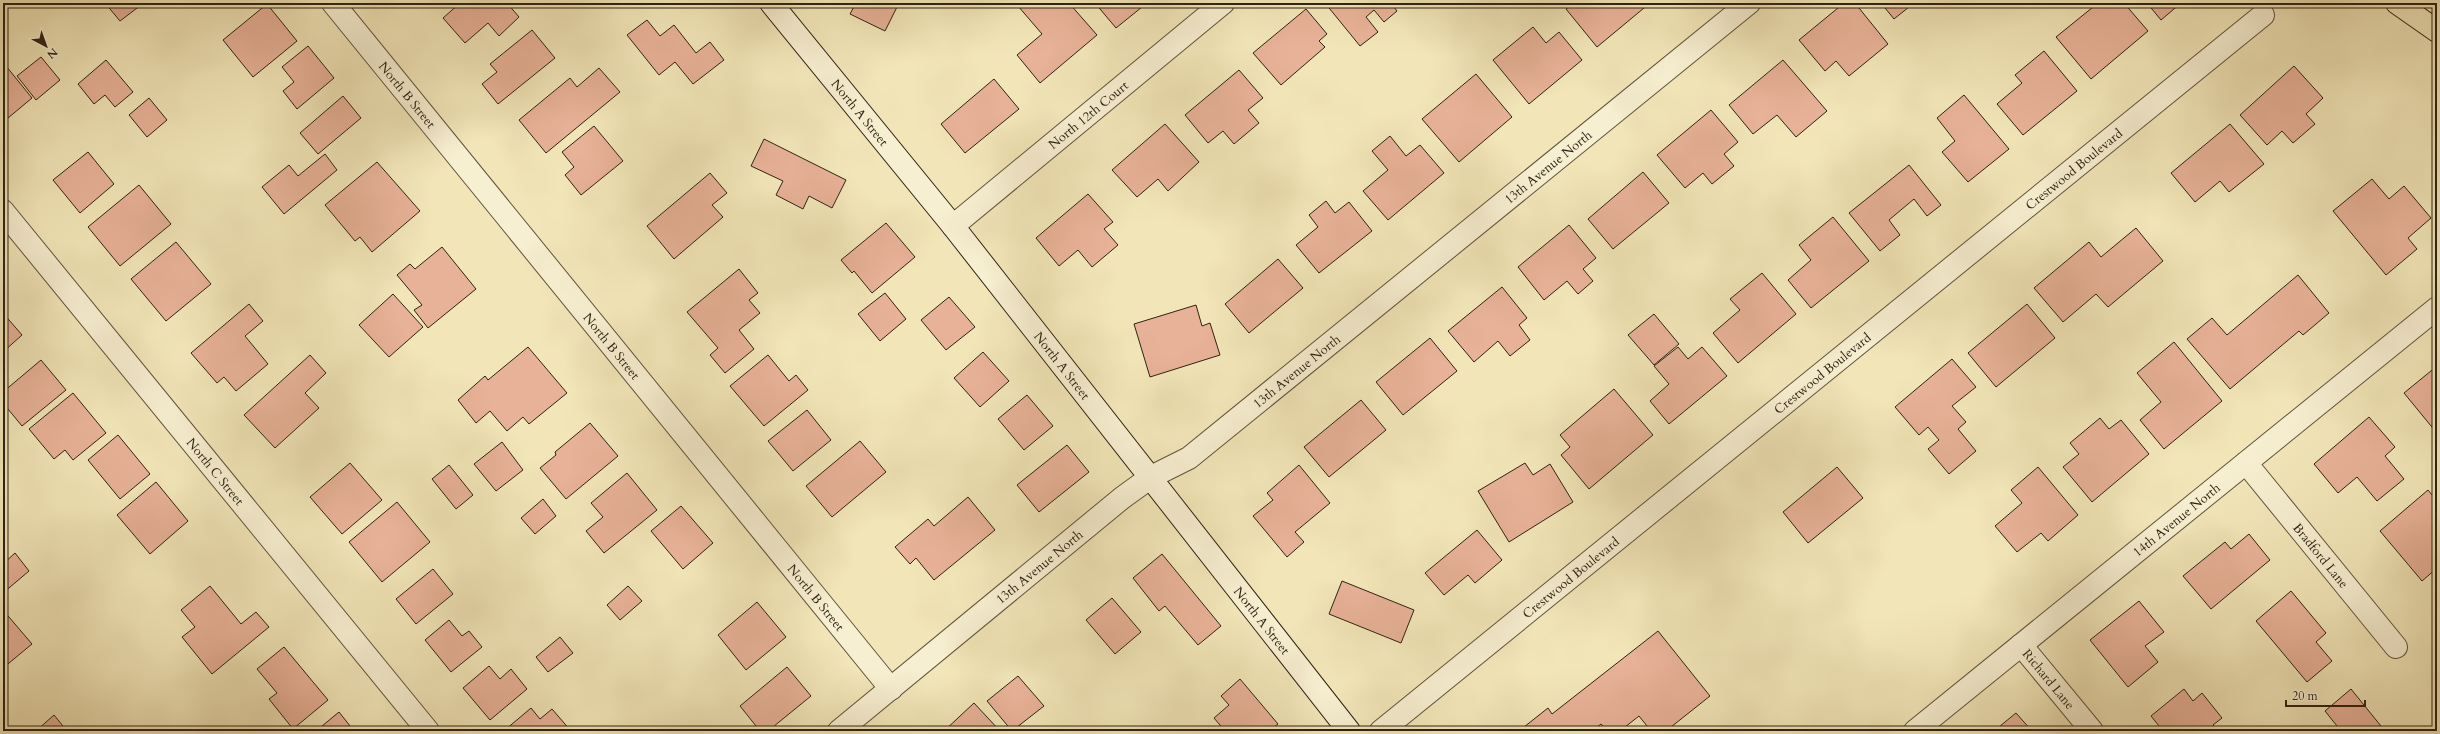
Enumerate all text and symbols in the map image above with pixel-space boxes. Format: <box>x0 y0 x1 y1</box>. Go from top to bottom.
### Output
north arrow <box>26 26 66 66</box>
text: N <box>43 44 61 62</box>
street label: North B Street <box>374 58 439 132</box>
street label: North A Street <box>827 76 892 150</box>
street label: North 12th Court <box>1045 77 1132 154</box>
street label: Crestwood Boulevard <box>2022 125 2127 214</box>
street label: 13th Avenue North <box>1501 126 1596 208</box>
street label: North B Street <box>579 309 644 384</box>
street label: North A Street <box>1029 328 1094 404</box>
street label: Crestwood Boulevard <box>1770 329 1875 419</box>
street label: 13th Avenue North <box>1249 331 1344 413</box>
street label: North C Street <box>182 434 248 509</box>
street label: 14th Avenue North <box>2129 479 2224 561</box>
street label: Bradford Lane <box>2288 520 2352 592</box>
street label: 13th Avenue North <box>992 526 1087 608</box>
street label: Crestwood Boulevard <box>1519 533 1623 623</box>
street label: North B Street <box>783 561 848 635</box>
street label: North A Street <box>1229 583 1294 659</box>
street label: Richard Lane <box>2018 646 2079 714</box>
scale bar <box>2286 682 2365 708</box>
text: 20 m <box>2292 688 2319 704</box>

